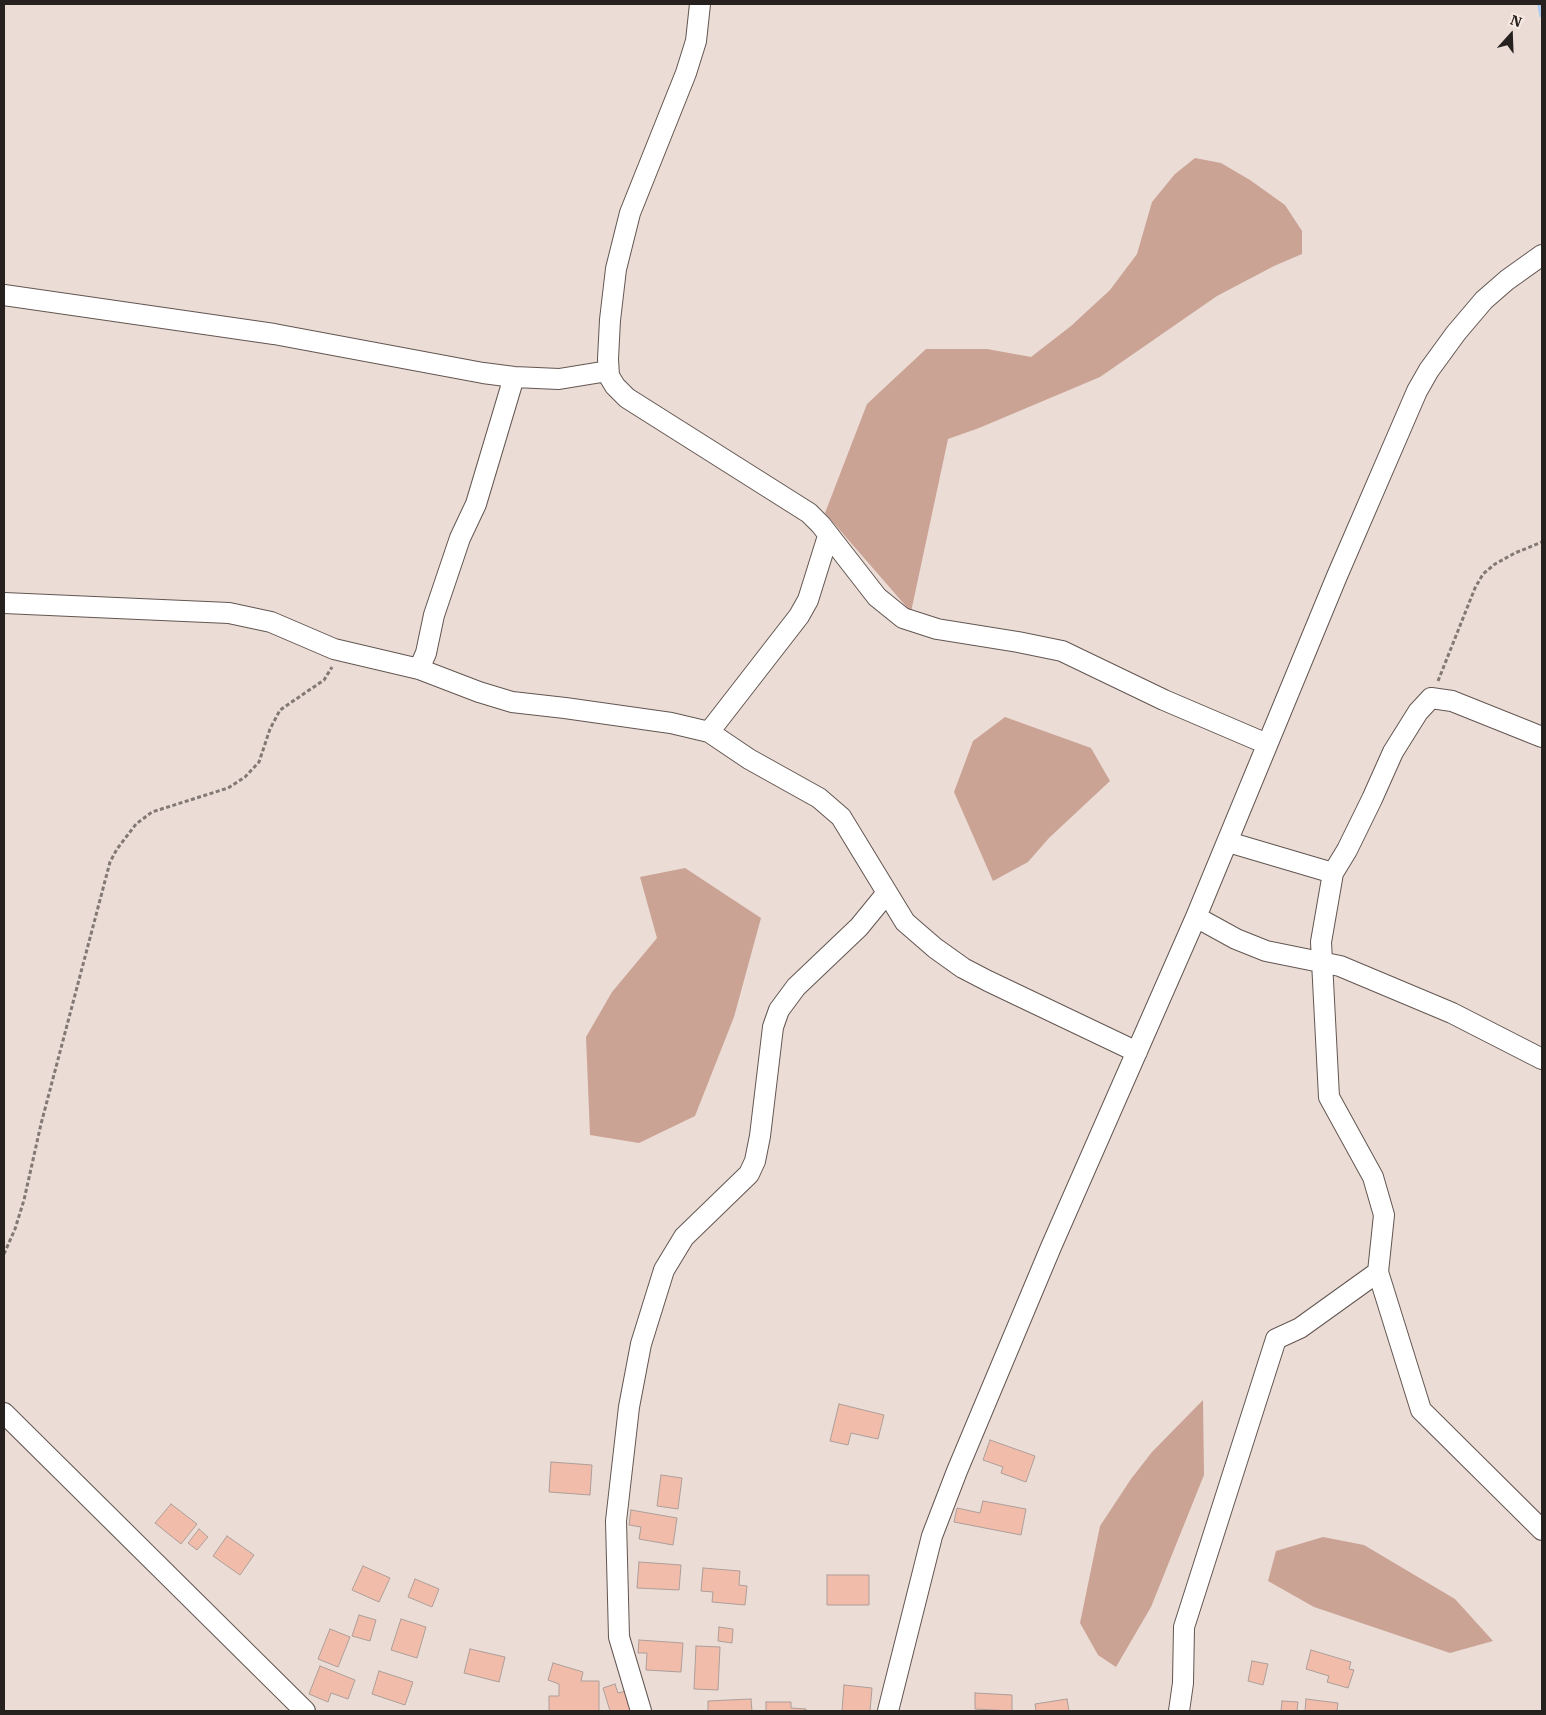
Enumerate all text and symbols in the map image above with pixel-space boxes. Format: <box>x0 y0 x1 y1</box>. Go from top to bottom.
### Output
north arrow <box>1486 10 1536 60</box>
text: N <box>1508 11 1524 31</box>

